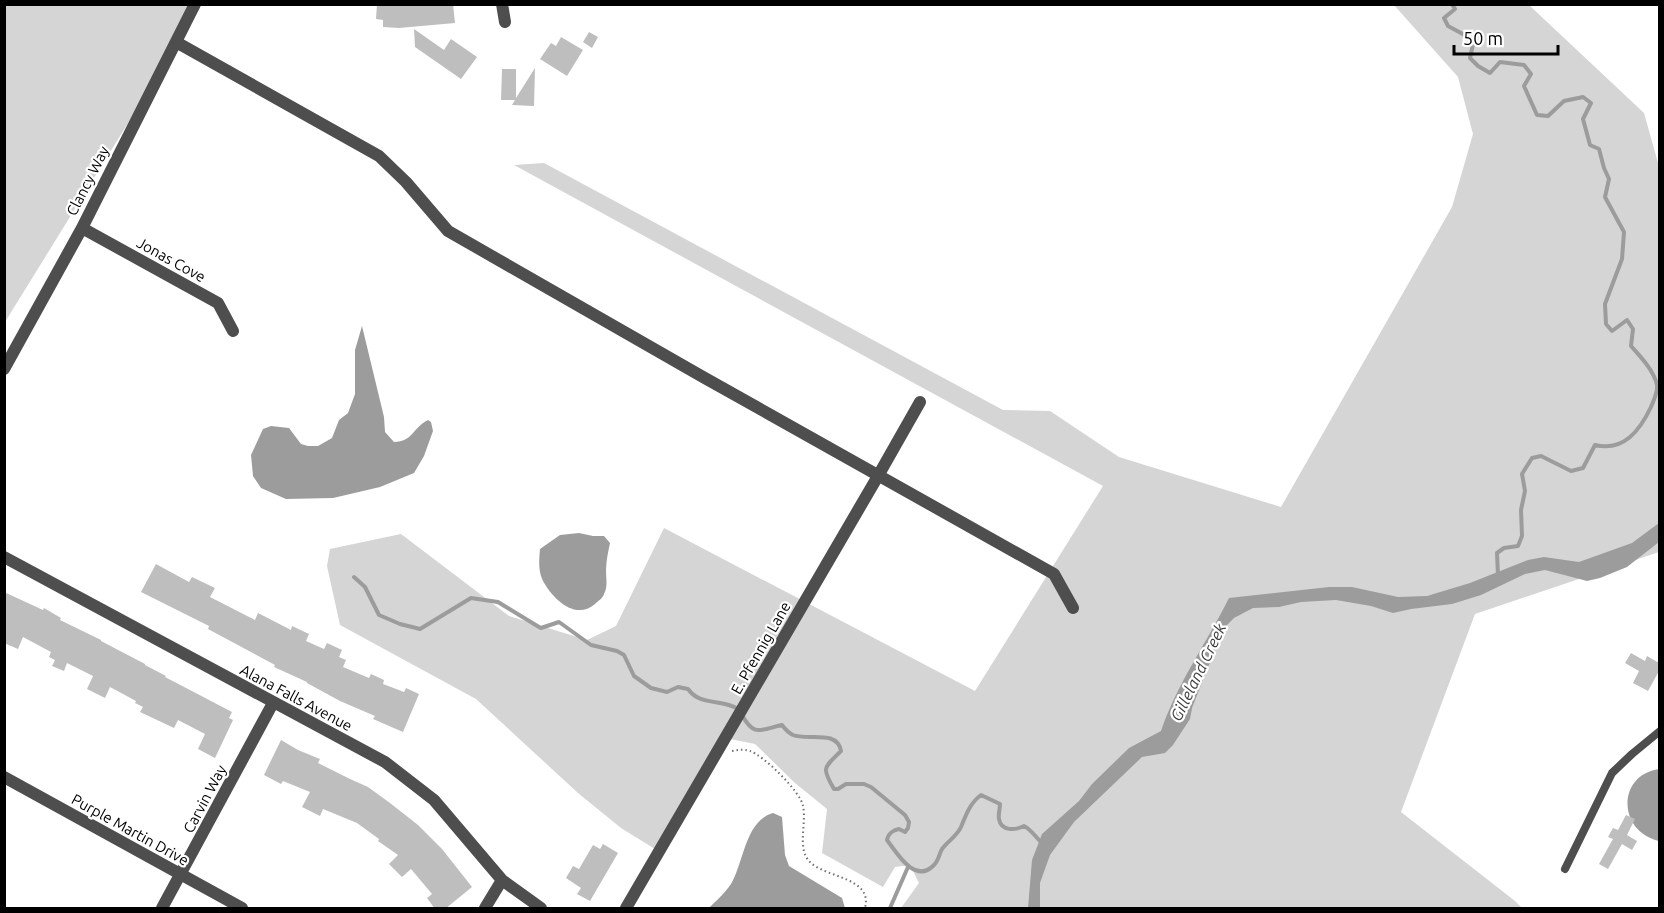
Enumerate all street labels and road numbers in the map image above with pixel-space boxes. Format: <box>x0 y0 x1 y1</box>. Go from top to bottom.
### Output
street label: Clancy Way <box>63 143 112 218</box>
street label: Jonas Cove <box>134 234 209 285</box>
street label: E. Pfennig Lane <box>727 599 794 697</box>
street label: Alana Falls Avenue <box>237 661 355 734</box>
street label: Carvin Way <box>180 762 230 836</box>
street label: Purple Martin Drive <box>69 790 192 869</box>

